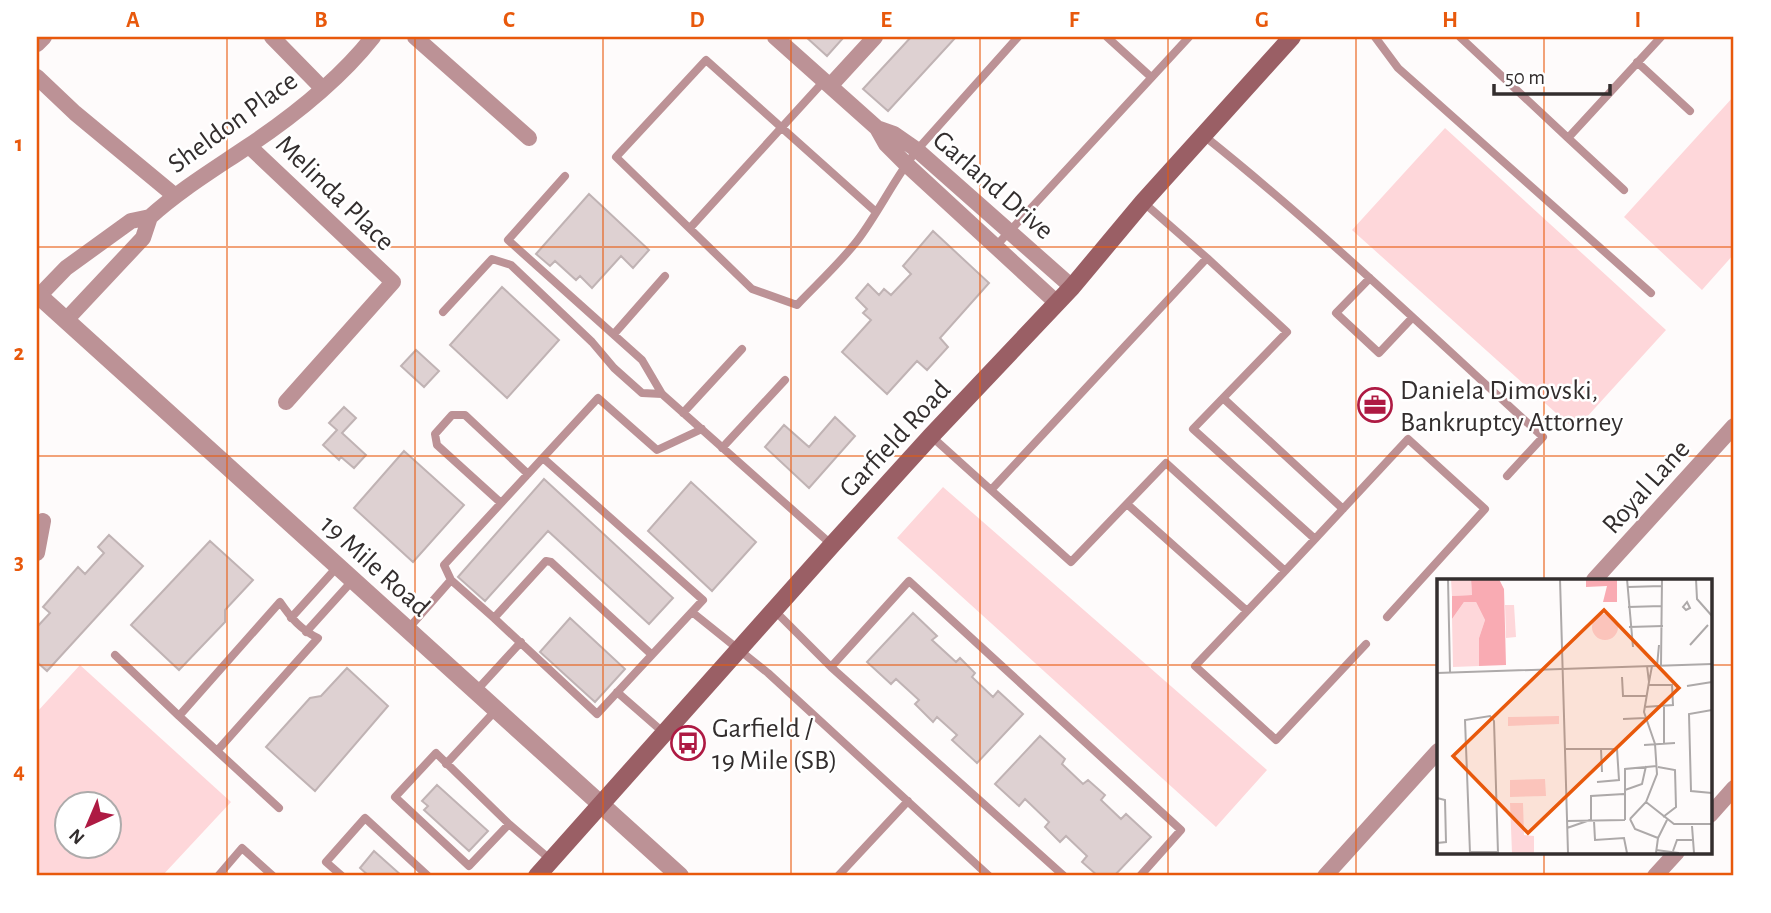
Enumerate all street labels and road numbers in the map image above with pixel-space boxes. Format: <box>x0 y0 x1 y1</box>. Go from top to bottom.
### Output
street label: Sheldon Place <box>163 66 303 179</box>
street label: Garland Drive <box>927 126 1058 245</box>
street label: Melinda Place <box>270 130 399 257</box>
street label: Garfield Road <box>835 376 956 503</box>
street label: Royal Lane <box>1597 435 1696 540</box>
street label: 19 Mile Road <box>315 510 435 623</box>

